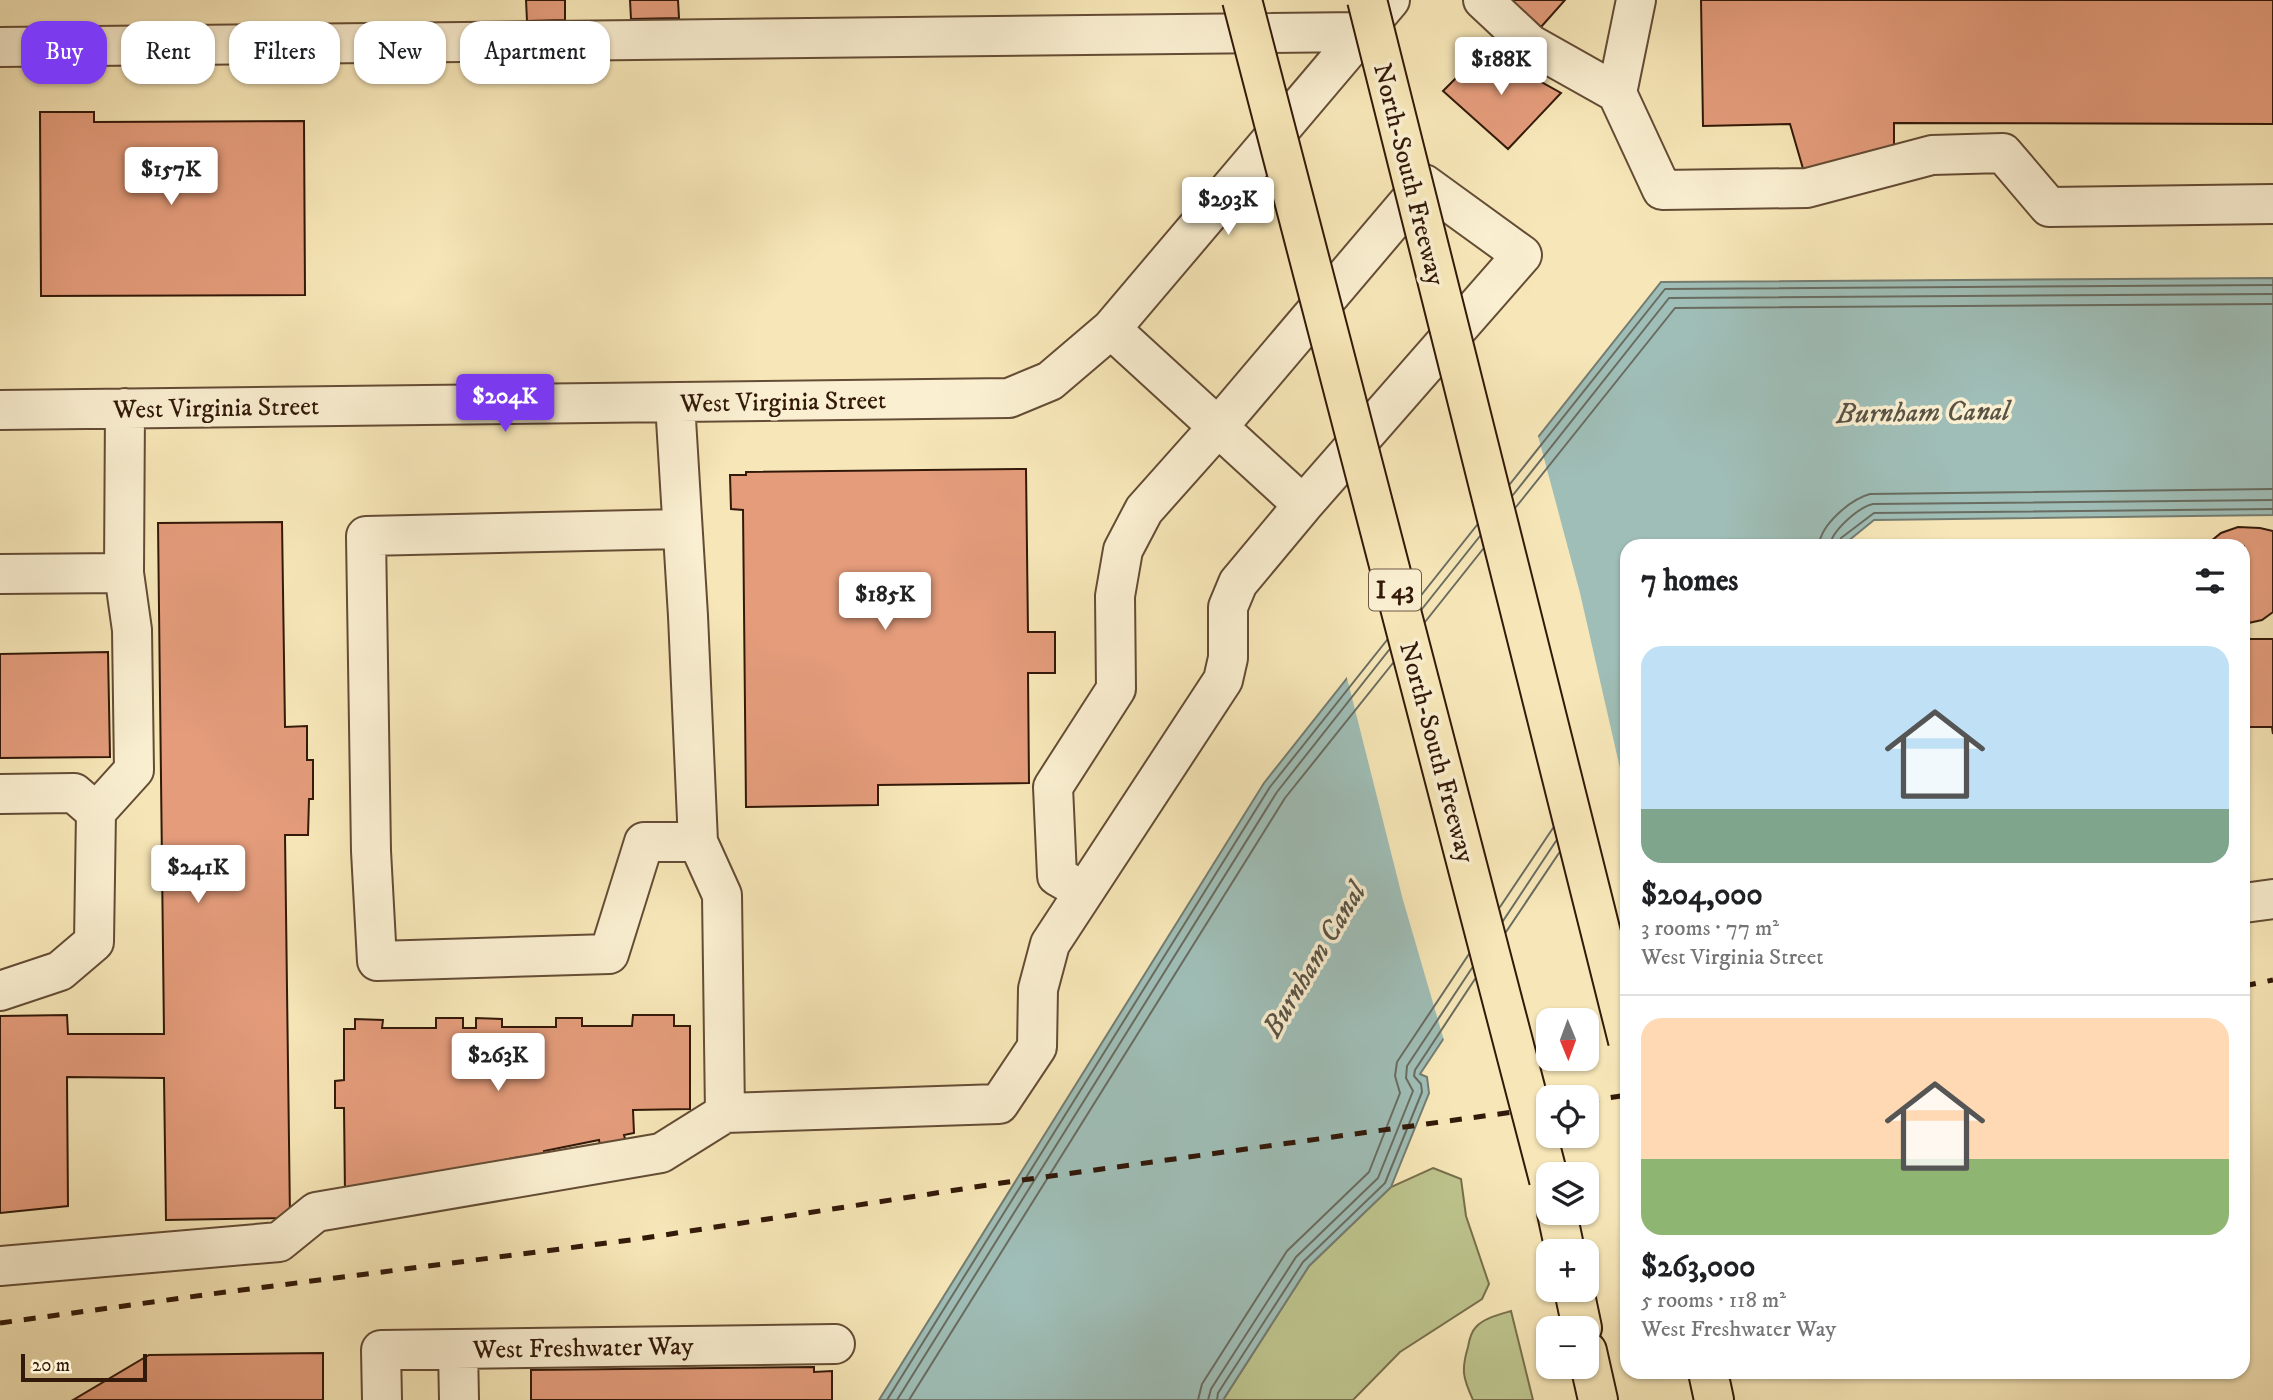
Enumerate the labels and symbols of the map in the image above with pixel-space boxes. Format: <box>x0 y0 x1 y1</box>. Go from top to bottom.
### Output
pin: $188K <box>1452 38 1550 97</box>
street label: North-South Freeway <box>1365 60 1452 289</box>
pin: $157K <box>122 148 220 207</box>
pin: $293K <box>1179 177 1277 237</box>
pin: $204K <box>456 374 554 434</box>
street label: West Virginia Street <box>679 384 886 421</box>
street label: West Virginia Street <box>112 390 319 427</box>
water label: Burnham Canal <box>1835 393 2013 432</box>
road number: I 43 <box>1369 570 1421 610</box>
pin: $185K <box>836 572 934 632</box>
street label: North-South Freeway <box>1391 638 1482 867</box>
pin: $241K <box>149 846 247 905</box>
water label: Burnham Canal <box>1254 874 1375 1044</box>
north arrow <box>1536 1008 1600 1071</box>
pin: $263K <box>449 1034 547 1093</box>
street label: West Freshwater Way <box>471 1330 694 1367</box>
scale bar <box>21 1351 147 1383</box>

